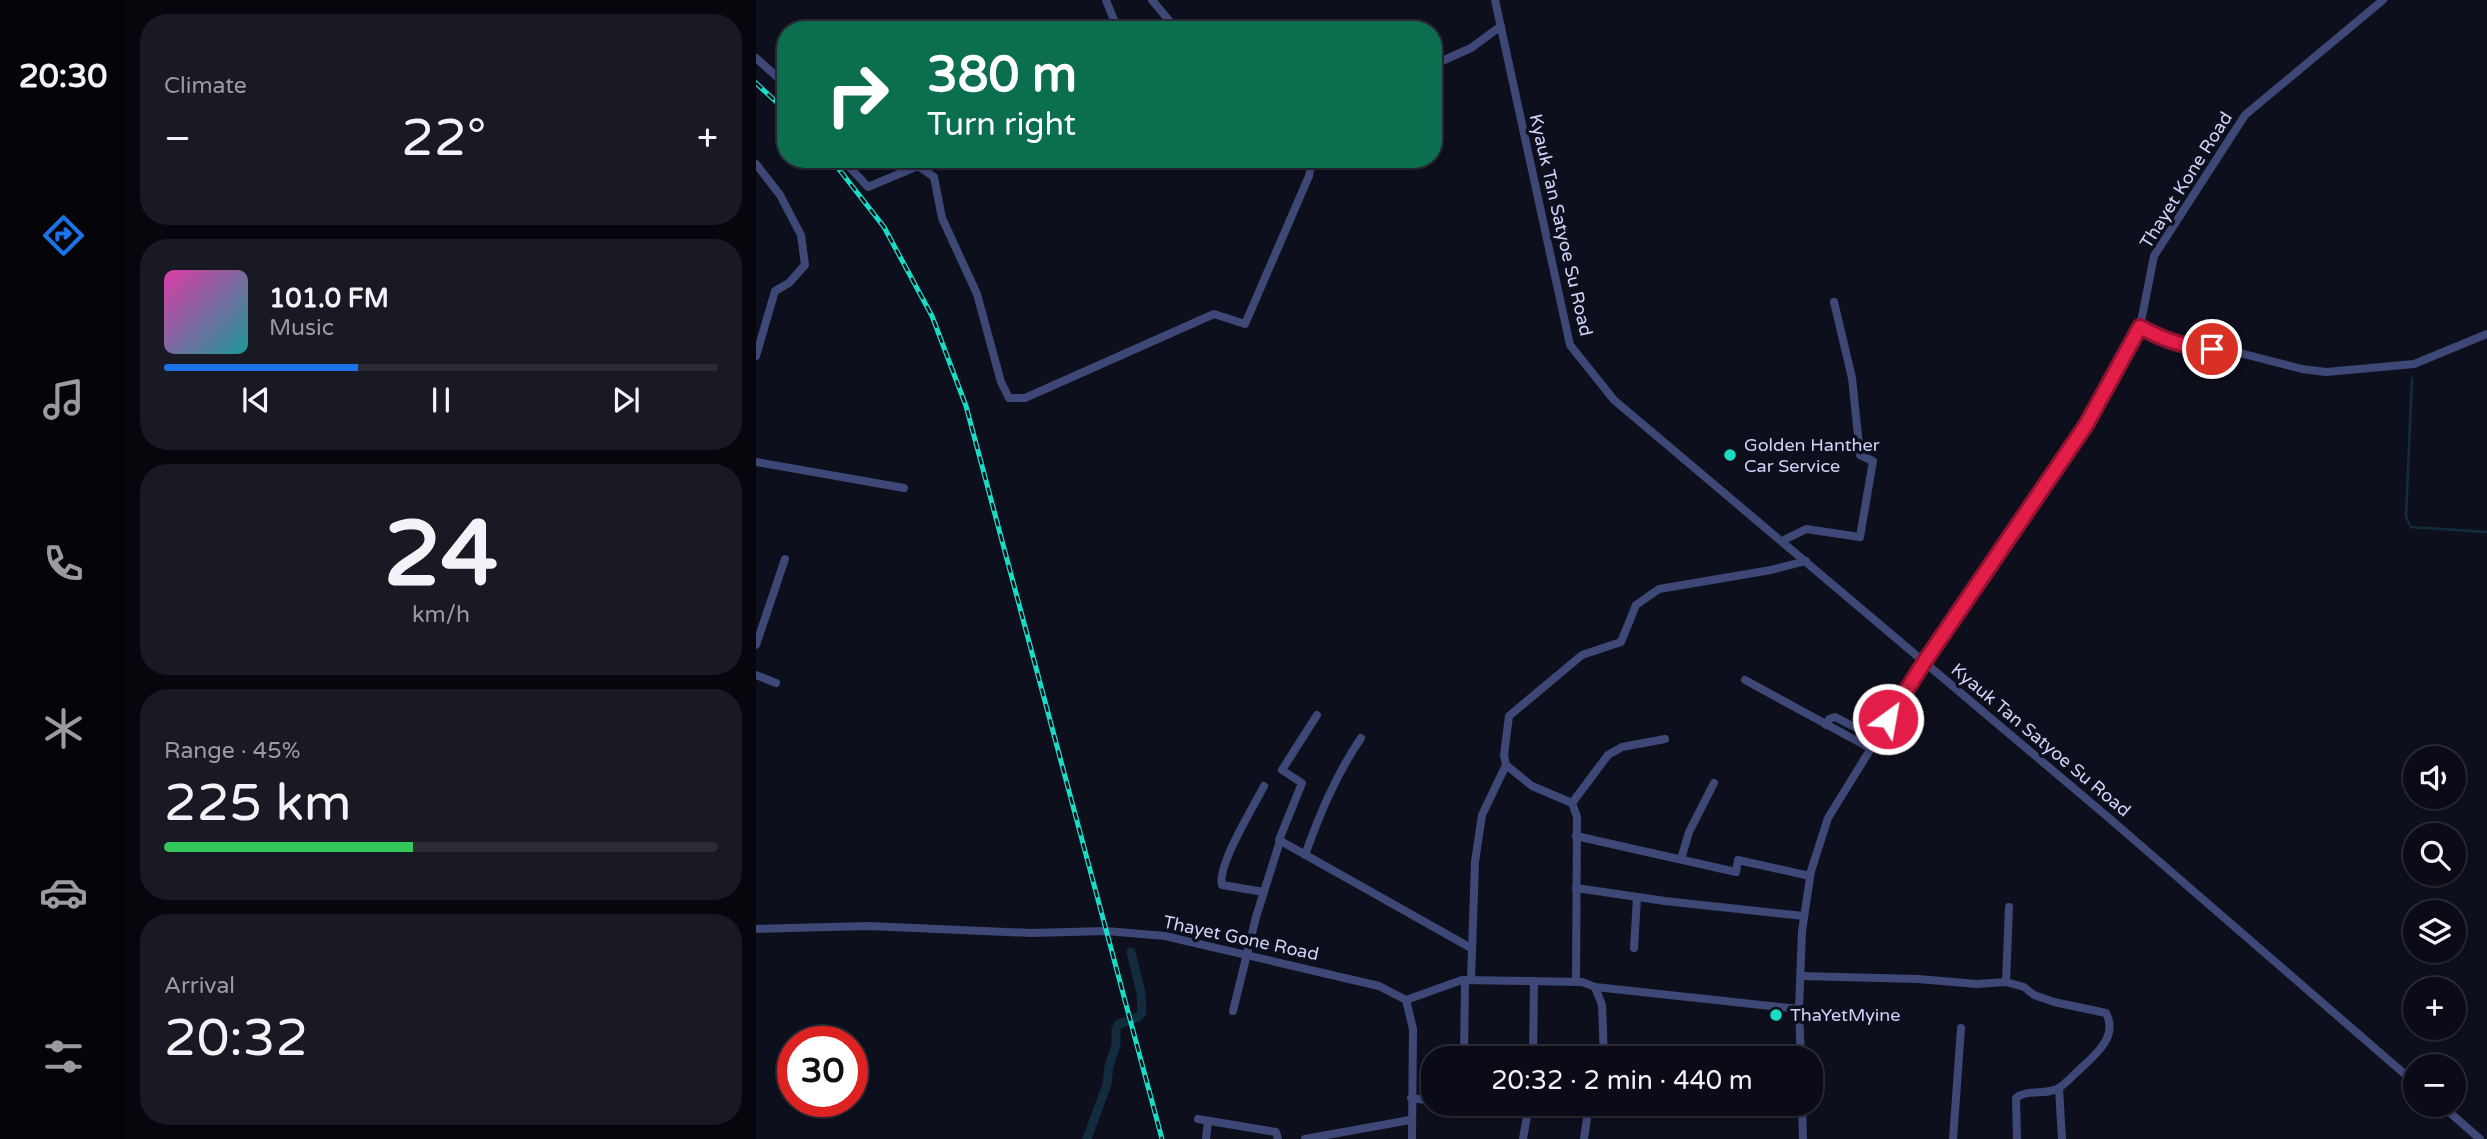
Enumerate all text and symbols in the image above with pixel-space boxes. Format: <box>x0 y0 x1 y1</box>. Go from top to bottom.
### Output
text: 380 m <box>927 46 1077 105</box>
icon: right <box>812 49 903 140</box>
text: 20:30 <box>19 58 107 96</box>
text: Climate <box>164 72 247 100</box>
text: Turn right <box>927 106 1076 144</box>
text: 22° <box>401 107 486 170</box>
street label: Thayet Kone Road <box>2135 108 2237 252</box>
street label: Kyauk Tan Satyoe Su Road <box>1525 112 1597 338</box>
text: − <box>164 116 191 162</box>
text: + <box>697 116 718 162</box>
icon: directions <box>39 211 88 260</box>
text: 101.0 FM <box>269 283 389 314</box>
text: Music <box>269 314 334 342</box>
pin <box>2182 319 2242 379</box>
icon: arrive <box>2193 330 2231 368</box>
icon: music <box>39 375 88 424</box>
icon: previous <box>237 381 275 419</box>
icon: pause <box>422 381 460 419</box>
icon: next <box>607 381 645 419</box>
place label: Golden Hanther Car Service <box>1744 434 1880 477</box>
marker: Golden Hanther Car Service <box>1722 447 1738 463</box>
text: 24 <box>384 500 498 610</box>
icon: phone <box>39 539 88 588</box>
text: km/h <box>412 601 470 629</box>
street label: Kyauk Tan Satyoe Su Road <box>1947 659 2135 821</box>
position arrow <box>1851 682 1925 756</box>
icon: climate <box>39 704 88 753</box>
text: Range · 45% <box>164 737 300 765</box>
map controls <box>2403 746 2466 1117</box>
button: sound <box>2403 746 2466 809</box>
text: 225 km <box>164 772 352 835</box>
button: search <box>2403 823 2466 886</box>
icon: car <box>39 868 88 917</box>
button: layers <box>2403 900 2466 963</box>
street label: Thayet Gone Road <box>1161 911 1321 965</box>
text: Arrival <box>164 972 235 1000</box>
button: + <box>2403 977 2466 1040</box>
place label: ThaYetMyine <box>1790 1004 1900 1026</box>
text: 20:32 <box>164 1007 308 1070</box>
marker: ThaYetMyine <box>1768 1007 1784 1023</box>
speed limit sign: 30 <box>777 1026 868 1117</box>
icon: filters <box>39 1032 88 1081</box>
button: − <box>2403 1054 2466 1117</box>
text: 20:32 · 2 min · 440 m <box>1491 1065 1753 1096</box>

